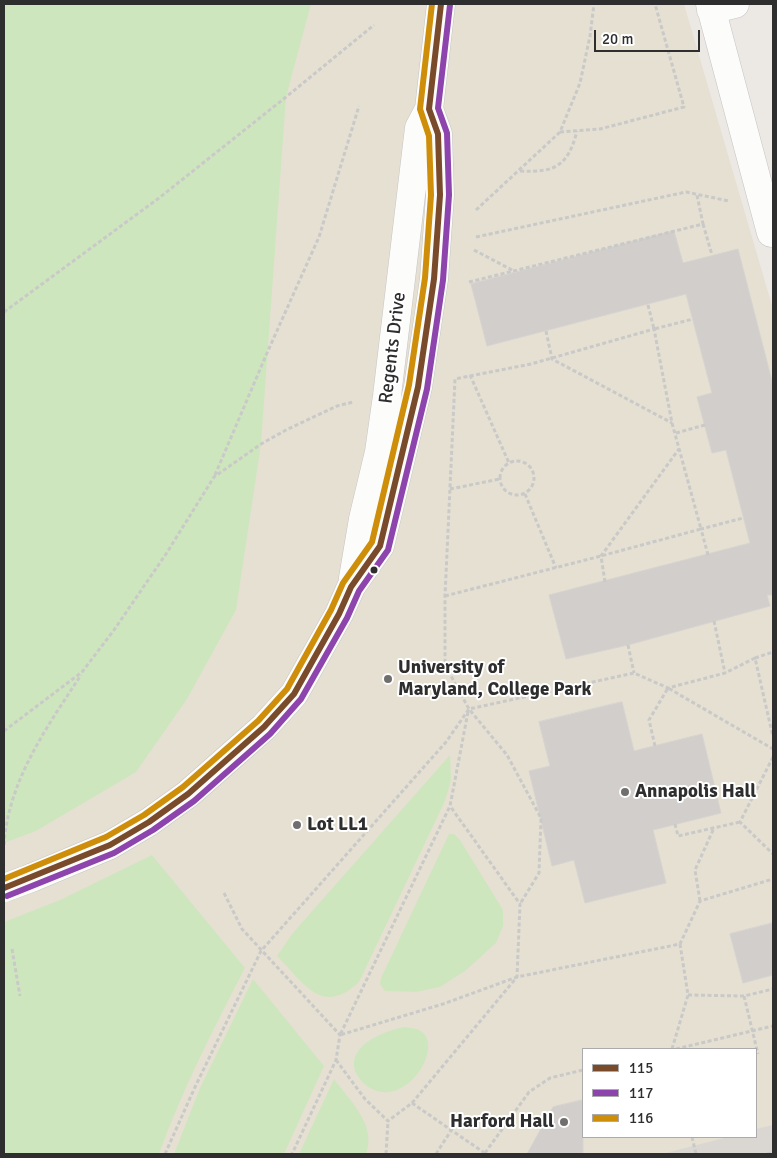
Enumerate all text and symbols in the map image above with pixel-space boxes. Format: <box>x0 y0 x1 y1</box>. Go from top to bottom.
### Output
scale bar <box>597 20 703 52</box>
text: 20 m <box>602 30 633 48</box>
street label: Regents Drive <box>375 291 411 405</box>
unlabelled marker <box>369 565 379 575</box>
place label: University of Maryland, College Park <box>398 657 592 701</box>
marker: University of Maryland, College Park <box>382 673 394 685</box>
place label: Annapolis Hall <box>635 781 756 803</box>
marker: Annapolis Hall <box>619 786 631 798</box>
place label: Lot LL1 <box>307 814 368 836</box>
marker: Lot LL1 <box>291 819 303 831</box>
legend <box>582 1048 757 1138</box>
text: 115 <box>629 1059 653 1077</box>
text: 117 <box>629 1084 653 1102</box>
text: 116 <box>629 1109 653 1127</box>
place label: Harford Hall <box>450 1111 554 1133</box>
marker: Harford Hall <box>558 1116 570 1128</box>

